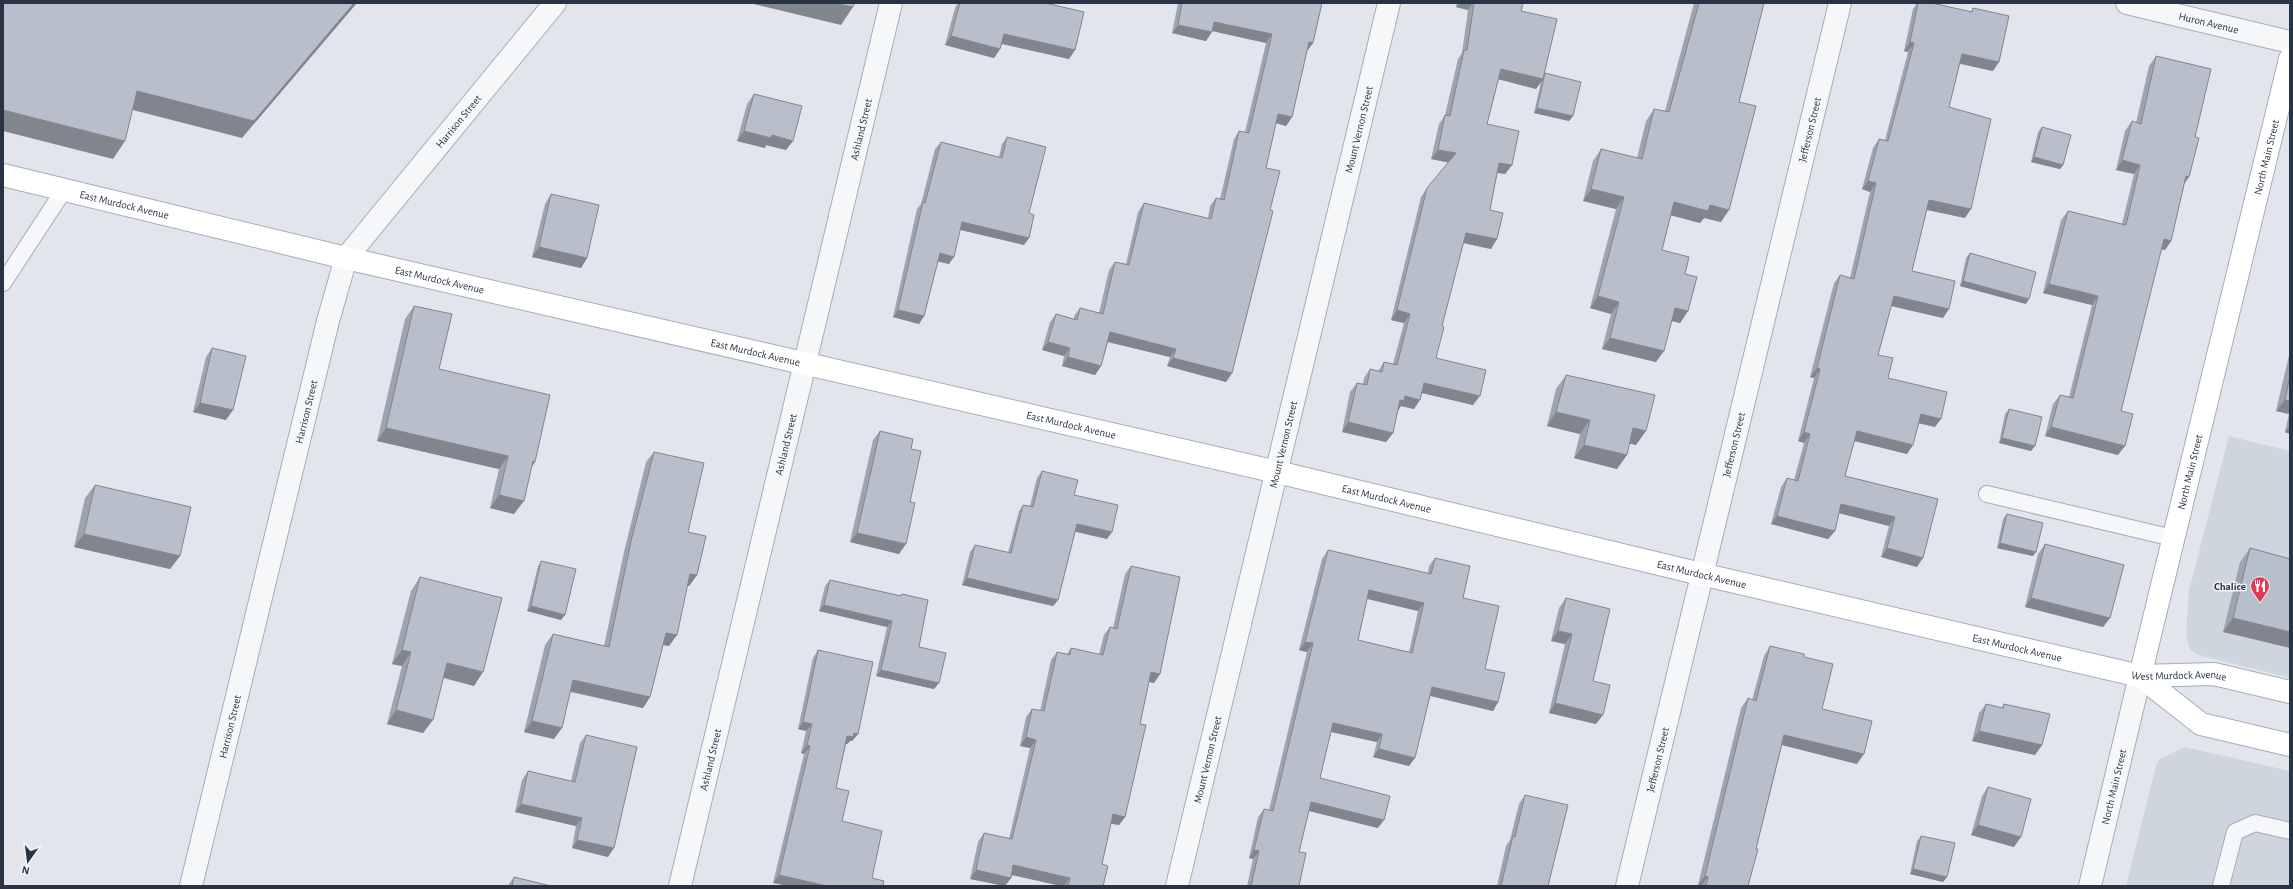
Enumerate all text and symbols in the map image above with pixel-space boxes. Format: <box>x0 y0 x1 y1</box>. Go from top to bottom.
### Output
street label: Huron Avenue <box>2178 10 2240 35</box>
street label: Mount Vernon Street <box>1343 84 1375 174</box>
street label: Harrison Street <box>433 92 483 150</box>
street label: Jefferson Street <box>1796 96 1823 163</box>
street label: Ashland Street <box>848 97 874 161</box>
street label: North Main Street <box>2252 118 2281 196</box>
street label: East Murdock Avenue <box>79 188 170 220</box>
street label: East Murdock Avenue <box>394 264 485 295</box>
street label: East Murdock Avenue <box>710 337 801 368</box>
street label: Harrison Street <box>293 378 319 445</box>
street label: Mount Vernon Street <box>1267 399 1299 489</box>
street label: East Murdock Avenue <box>1025 409 1117 440</box>
street label: Jefferson Street <box>1720 411 1747 478</box>
street label: Ashland Street <box>773 412 798 476</box>
street label: North Main Street <box>2175 433 2204 511</box>
street label: East Murdock Avenue <box>1341 482 1432 514</box>
street label: East Murdock Avenue <box>1656 558 1747 590</box>
restaurant icon: Chalice <box>2249 575 2271 603</box>
place label: Chalice <box>2214 581 2246 592</box>
street label: East Murdock Avenue <box>1972 632 2063 663</box>
street label: West Murdock Avenue <box>2130 668 2228 682</box>
street label: Harrison Street <box>217 693 243 759</box>
street label: Mount Vernon Street <box>1192 714 1223 804</box>
street label: Jefferson Street <box>1644 726 1671 793</box>
street label: Ashland Street <box>698 727 723 791</box>
street label: North Main Street <box>2099 748 2128 826</box>
north arrow <box>8 841 48 881</box>
text: N <box>21 864 31 876</box>

